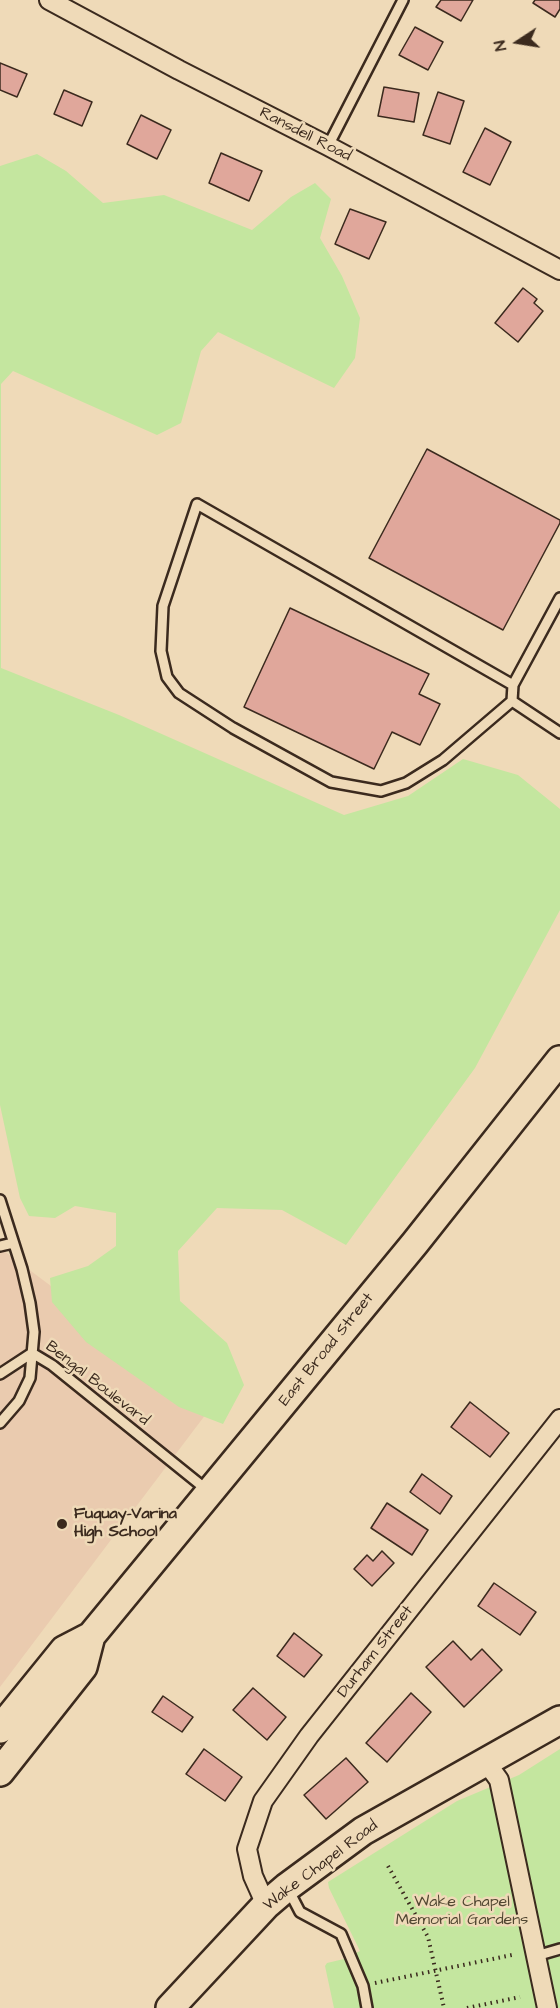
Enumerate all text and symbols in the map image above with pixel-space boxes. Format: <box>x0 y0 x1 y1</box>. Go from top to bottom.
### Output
north arrow <box>488 12 548 72</box>
text: N <box>489 39 512 53</box>
street label: Ransdell Road <box>256 104 354 166</box>
street label: East Broad Street <box>276 1290 378 1410</box>
street label: Bengal Boulevard <box>41 1337 153 1431</box>
place label: Fuquay-Varina High School <box>74 1505 177 1543</box>
marker: Fuquay-Varina High School <box>55 1517 69 1531</box>
street label: Durham Street <box>334 1602 418 1702</box>
street label: Wake Chapel Road <box>260 1817 382 1915</box>
park label: Wake Chapel Memorial Gardens <box>396 1893 528 1931</box>

